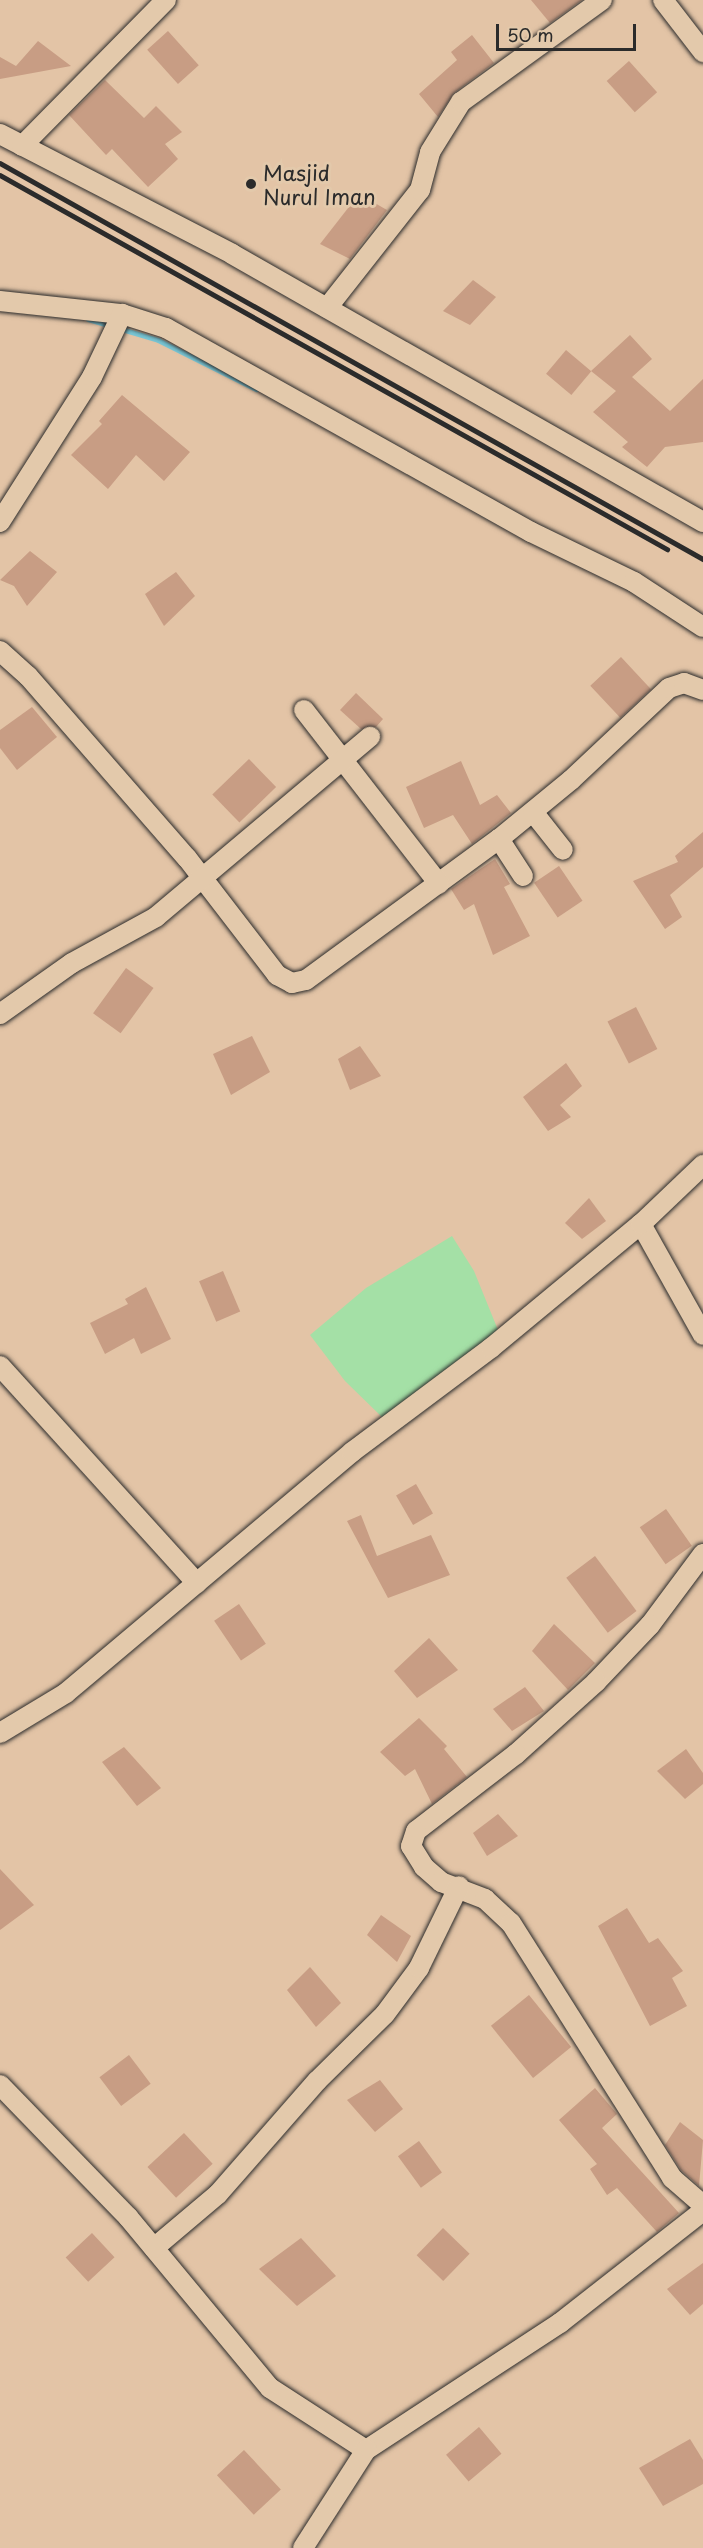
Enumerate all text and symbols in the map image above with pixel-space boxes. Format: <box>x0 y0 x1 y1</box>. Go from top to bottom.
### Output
scale bar <box>499 12 638 50</box>
text: 50 m <box>507 21 554 48</box>
place label: Masjid Nurul Iman <box>263 159 377 209</box>
marker: Masjid Nurul Iman <box>244 177 258 191</box>

